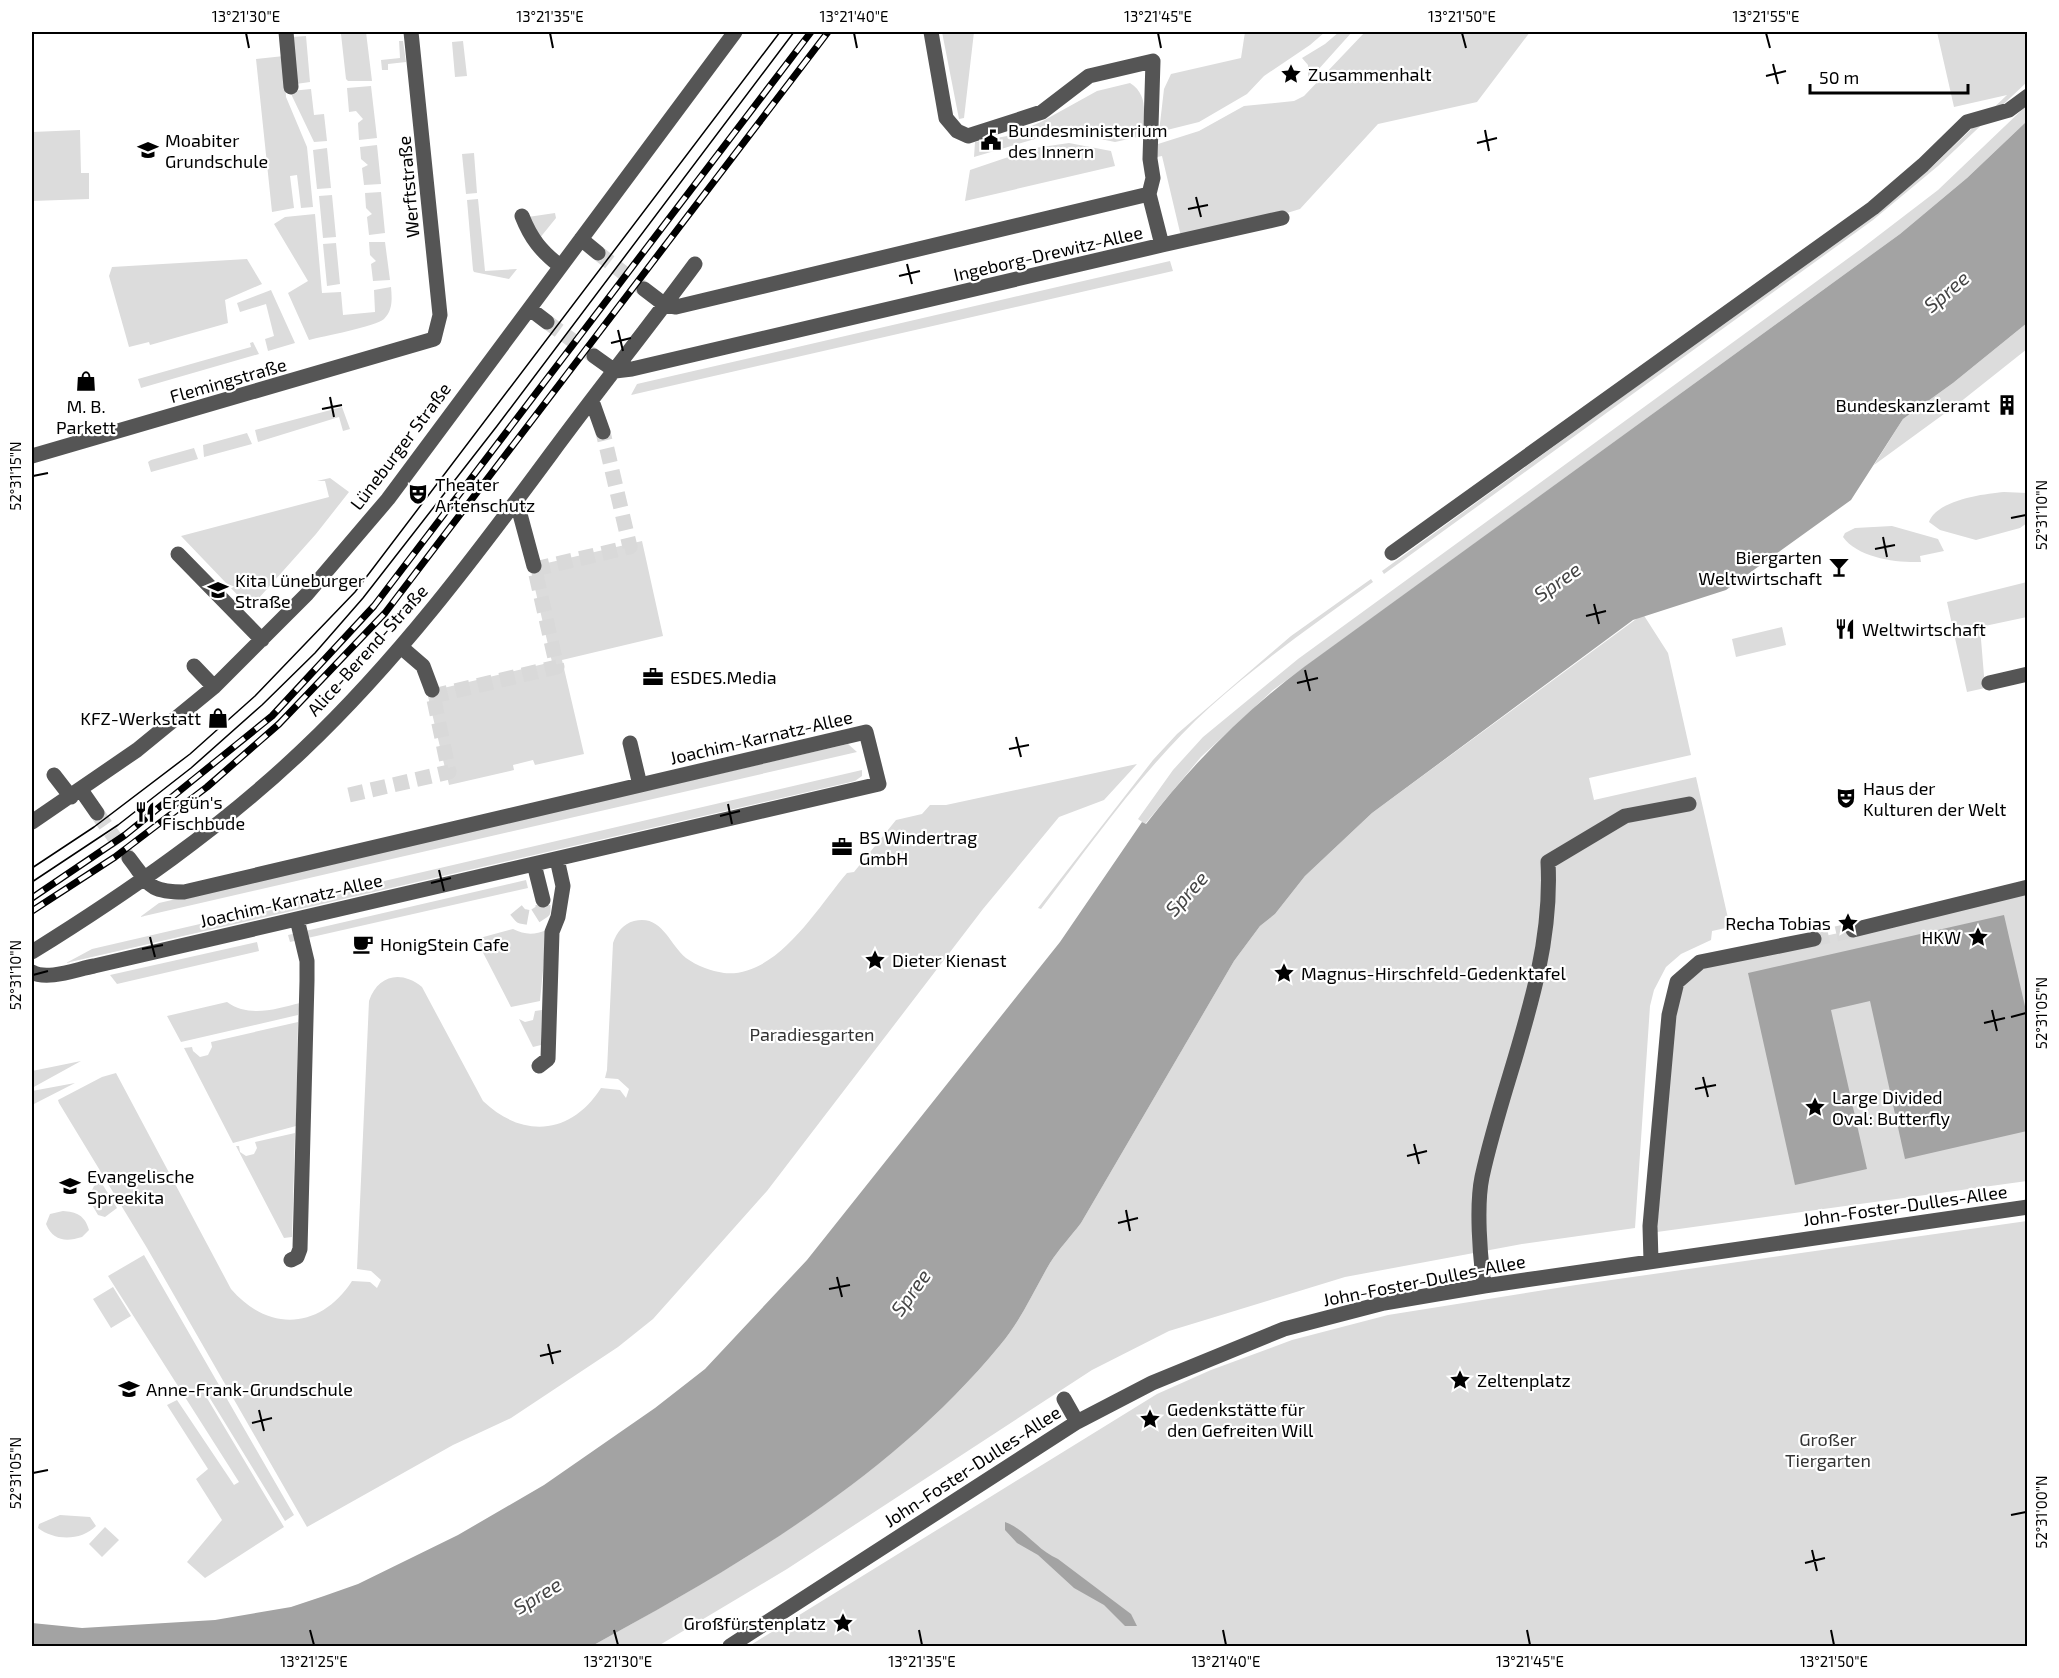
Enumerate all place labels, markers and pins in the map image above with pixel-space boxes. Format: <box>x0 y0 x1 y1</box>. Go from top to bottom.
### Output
place icon: Zusammenhalt <box>1279 62 1303 86</box>
place label: Zusammenhalt <box>1308 63 1432 85</box>
place label: Bundesministerium des Innern <box>1008 119 1168 162</box>
public building icon: Bundesministerium des Innern <box>979 128 1003 152</box>
place label: Moabiter Grundschule <box>165 129 268 172</box>
school or university icon: Moabiter Grundschule <box>136 138 160 162</box>
shop icon: M. B. Parkett <box>74 369 98 393</box>
building icon: Bundeskanzleramt <box>1995 393 2019 417</box>
place label: Bundeskanzleramt <box>1836 394 1990 416</box>
place label: M. B. Parkett <box>56 395 116 438</box>
place label: Theater Artenschutz <box>435 473 535 516</box>
theatre icon: Theater Artenschutz <box>406 482 430 506</box>
place label: Biergarten Weltwirtschaft <box>1698 546 1822 589</box>
bar icon: Biergarten Weltwirtschaft <box>1827 555 1851 579</box>
place label: Kita Lüneburger Straße <box>235 569 365 612</box>
school or university icon: Kita Lüneburger Straße <box>206 578 230 602</box>
restaurant icon: Weltwirtschaft <box>1833 617 1857 641</box>
place label: Weltwirtschaft <box>1862 618 1986 640</box>
office icon: ESDES.Media <box>641 665 665 689</box>
place label: ESDES.Media <box>670 666 777 688</box>
shop icon: KFZ-Werkstatt <box>206 706 230 730</box>
place label: KFZ-Werkstatt <box>80 707 201 729</box>
place label: Haus der Kulturen der Welt <box>1863 777 2007 820</box>
theatre icon: Haus der Kulturen der Welt <box>1834 786 1858 810</box>
place label: Ergün's Fischbude <box>162 791 245 834</box>
restaurant icon: Ergün's Fischbude <box>133 800 157 824</box>
place label: BS Windertrag GmbH <box>859 826 977 869</box>
office icon: BS Windertrag GmbH <box>830 835 854 859</box>
place icon: Recha Tobias <box>1836 911 1860 935</box>
place label: Recha Tobias <box>1725 912 1831 934</box>
place icon: HKW <box>1966 925 1990 949</box>
place label: HKW <box>1921 926 1961 948</box>
cafe icon: HonigStein Cafe <box>351 932 375 956</box>
place label: HonigStein Cafe <box>380 933 509 955</box>
place icon: Dieter Kienast <box>863 948 887 972</box>
place label: Dieter Kienast <box>892 949 1007 971</box>
place icon: Magnus-Hirschfeld-Gedenktafel <box>1272 961 1296 985</box>
place label: Magnus-Hirschfeld-Gedenktafel <box>1301 962 1567 984</box>
place label: Large Divided Oval: Butterfly <box>1832 1086 1951 1129</box>
place icon: Large Divided Oval: Butterfly <box>1803 1095 1827 1119</box>
place label: Evangelische Spreekita <box>87 1165 194 1208</box>
school or university icon: Evangelische Spreekita <box>58 1174 82 1198</box>
place icon: Zeltenplatz <box>1448 1368 1472 1392</box>
place label: Zeltenplatz <box>1477 1369 1571 1391</box>
school or university icon: Anne-Frank-Grundschule <box>117 1377 141 1401</box>
place label: Anne-Frank-Grundschule <box>146 1378 353 1400</box>
place label: Gedenkstätte für den Gefreiten Will <box>1167 1398 1314 1441</box>
place icon: Gedenkstätte für den Gefreiten Will <box>1138 1407 1162 1431</box>
place icon: Großfürstenplatz <box>831 1611 855 1635</box>
place label: Großfürstenplatz <box>683 1612 826 1634</box>

